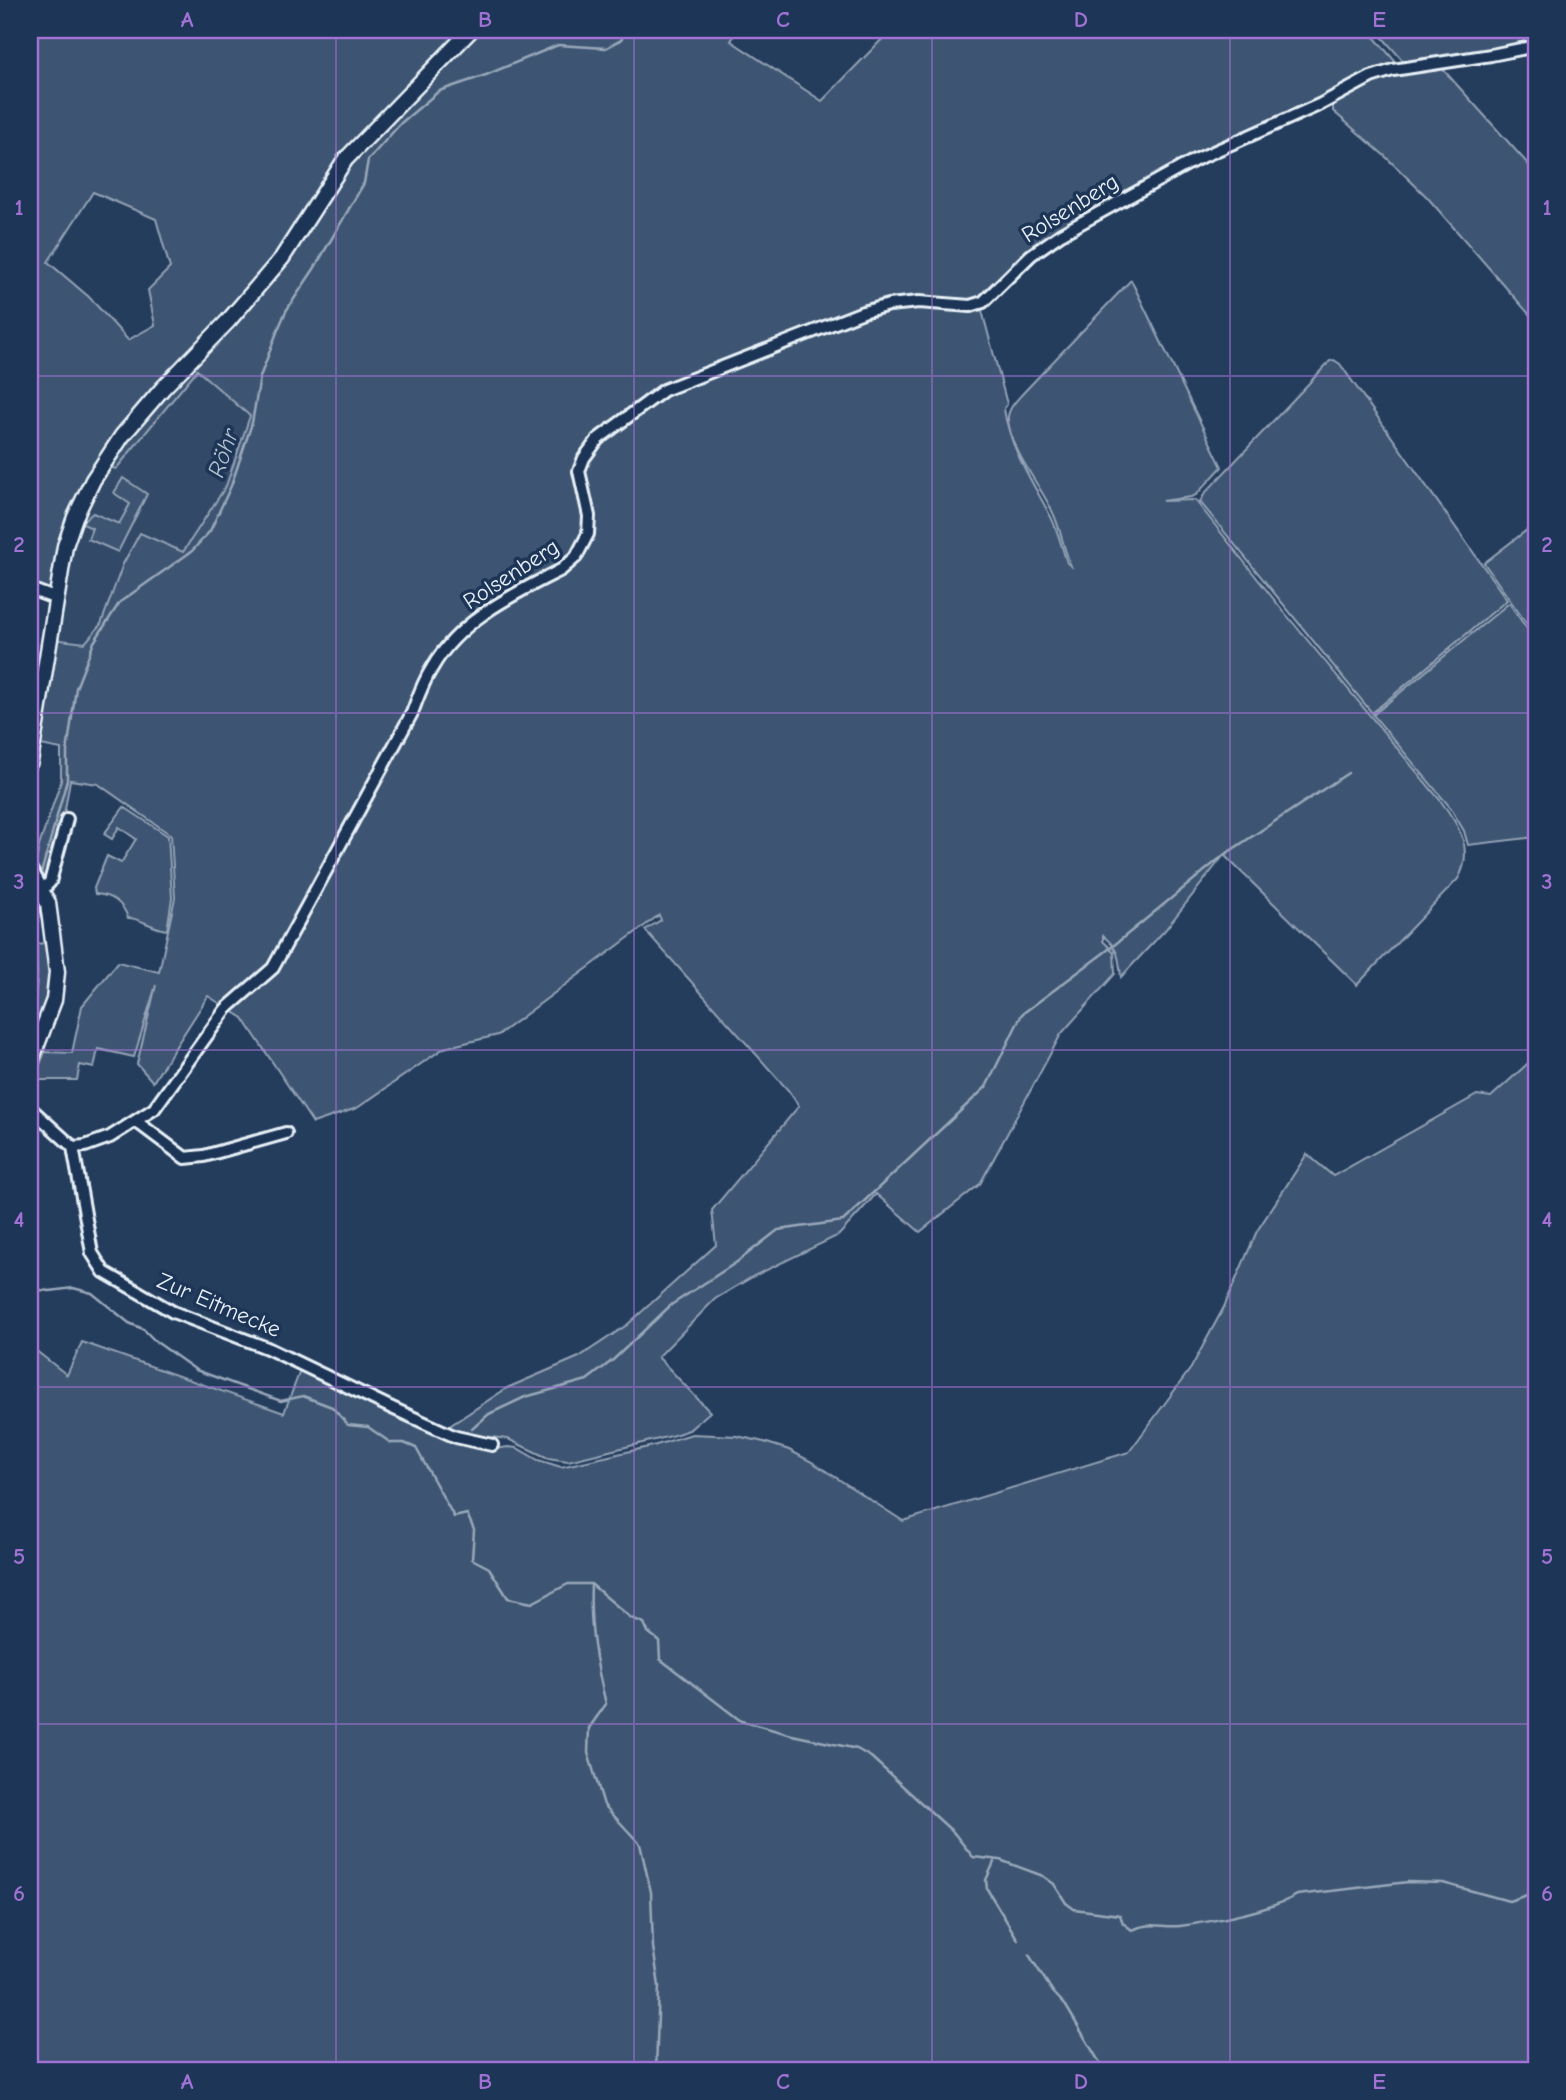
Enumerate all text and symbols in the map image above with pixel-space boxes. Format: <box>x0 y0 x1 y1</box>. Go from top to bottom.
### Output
text: A <box>181 6 194 33</box>
text: B <box>478 6 492 33</box>
text: C <box>776 6 790 33</box>
text: D <box>1074 6 1088 33</box>
text: E <box>1372 6 1386 33</box>
street label: Rolsenberg <box>1017 168 1123 248</box>
text: 1 <box>14 194 24 221</box>
text: 1 <box>1542 194 1552 221</box>
water label: Röhr <box>202 424 245 481</box>
text: 2 <box>13 531 25 558</box>
text: 2 <box>1541 531 1553 558</box>
street label: Rolsenberg <box>458 533 564 615</box>
text: 3 <box>13 868 25 895</box>
text: 3 <box>1541 868 1553 895</box>
text: 4 <box>14 1206 25 1233</box>
text: 4 <box>1542 1206 1553 1233</box>
street label: Zur Eitmecke <box>153 1267 285 1343</box>
text: 5 <box>13 1543 25 1570</box>
text: 5 <box>1541 1543 1553 1570</box>
text: 6 <box>13 1880 25 1907</box>
text: 6 <box>1541 1880 1553 1907</box>
text: A <box>181 2068 194 2095</box>
text: B <box>478 2068 492 2095</box>
text: C <box>776 2068 790 2095</box>
text: D <box>1074 2068 1088 2095</box>
text: E <box>1372 2068 1386 2095</box>

